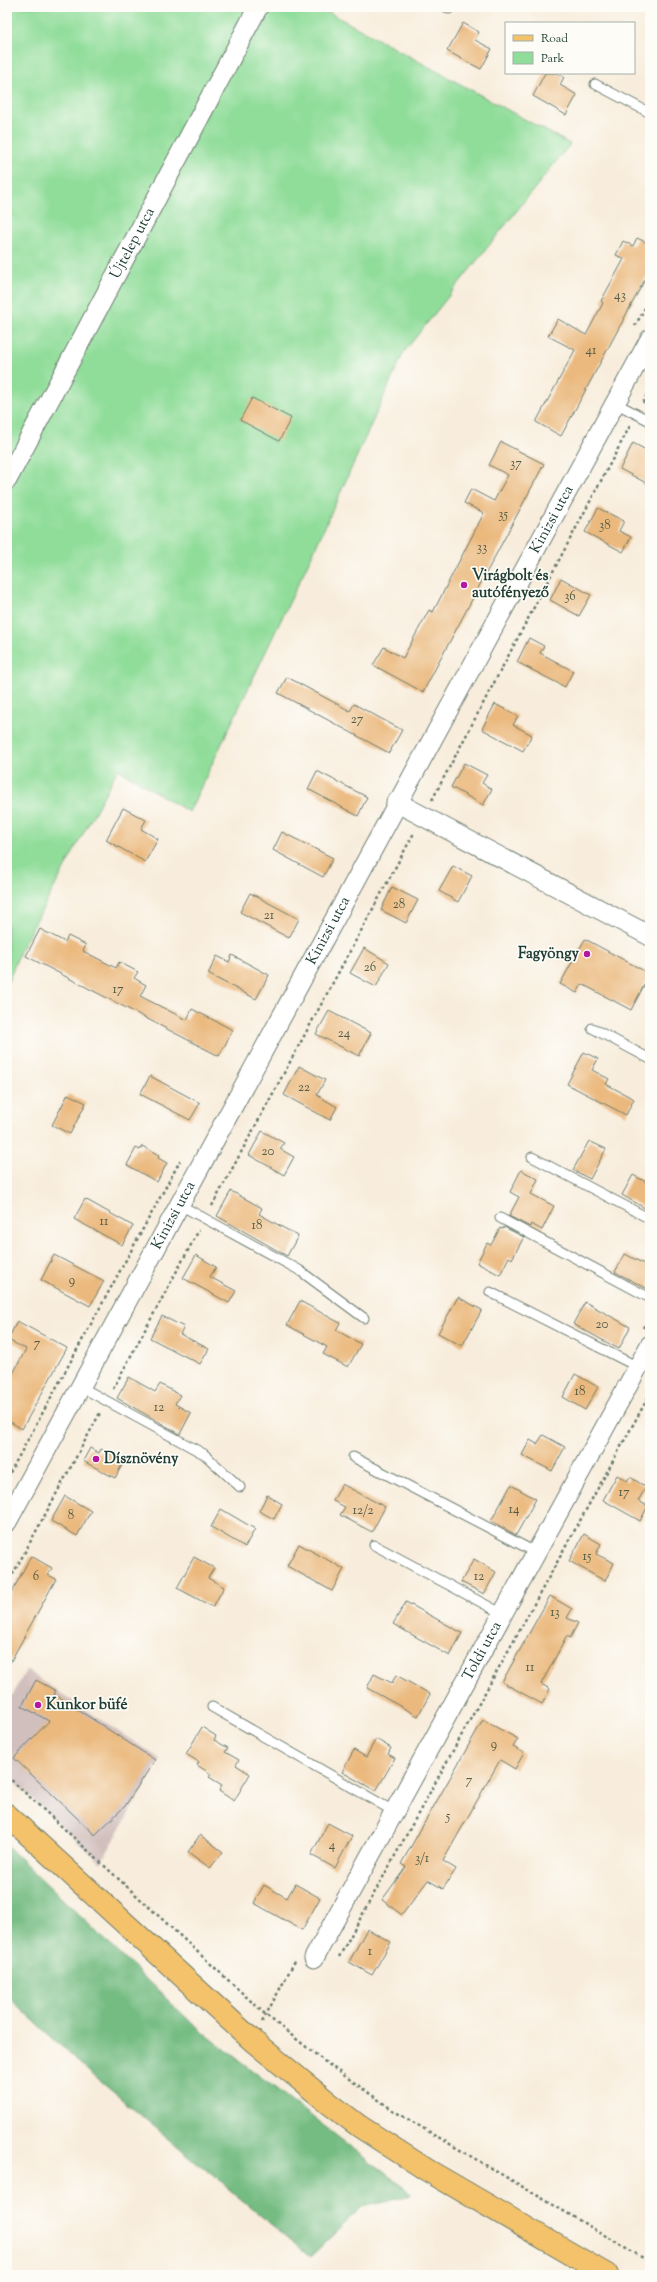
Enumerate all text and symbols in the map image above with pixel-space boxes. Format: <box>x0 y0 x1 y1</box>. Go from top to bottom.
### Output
legend <box>505 22 635 74</box>
text: Road <box>541 30 568 48</box>
text: Park <box>541 50 564 68</box>
street label: Újtelep utca <box>103 204 160 283</box>
house number: 43 <box>614 287 626 305</box>
house number: 41 <box>586 342 597 360</box>
house number: 37 <box>510 455 522 473</box>
street label: Kinizsi utca <box>525 482 579 557</box>
house number: 35 <box>498 506 508 524</box>
house number: 38 <box>599 517 611 535</box>
house number: 33 <box>477 539 487 557</box>
place label: Virágbolt és autófényező <box>472 566 549 604</box>
marker: Virágbolt és autófényező <box>459 580 469 590</box>
house number: 36 <box>564 588 576 606</box>
house number: 27 <box>351 711 364 729</box>
street label: Kinizsi utca <box>301 893 356 969</box>
house number: 28 <box>393 896 405 914</box>
house number: 21 <box>264 907 275 925</box>
place label: Fagyöngy <box>518 944 580 965</box>
marker: Fagyöngy <box>582 949 592 959</box>
house number: 26 <box>364 959 376 977</box>
house number: 17 <box>113 981 124 999</box>
house number: 24 <box>338 1025 351 1043</box>
house number: 22 <box>298 1079 310 1097</box>
house number: 20 <box>262 1143 275 1161</box>
street label: Kinizsi utca <box>147 1177 201 1253</box>
house number: 11 <box>100 1213 109 1231</box>
house number: 18 <box>252 1217 262 1235</box>
house number: 9 <box>69 1272 75 1290</box>
house number: 20 <box>596 1316 609 1334</box>
house number: 7 <box>34 1335 41 1353</box>
house number: 18 <box>575 1383 585 1401</box>
house number: 12 <box>154 1399 164 1417</box>
place label: Dísznövény <box>104 1449 179 1470</box>
marker: Dísznövény <box>91 1454 101 1464</box>
house number: 17 <box>619 1484 630 1502</box>
house number: 14 <box>509 1501 520 1519</box>
house number: 12/2 <box>353 1502 373 1520</box>
house number: 8 <box>68 1507 74 1525</box>
house number: 15 <box>583 1548 592 1566</box>
house number: 6 <box>33 1568 39 1586</box>
house number: 12 <box>474 1568 484 1586</box>
house number: 13 <box>550 1604 560 1622</box>
street label: Toldi utca <box>457 1618 507 1685</box>
house number: 11 <box>526 1659 535 1677</box>
place label: Kunkor büfé <box>46 1695 127 1716</box>
marker: Kunkor büfé <box>33 1700 43 1710</box>
house number: 9 <box>491 1736 497 1754</box>
house number: 7 <box>466 1772 473 1790</box>
house number: 5 <box>445 1808 451 1826</box>
house number: 4 <box>329 1837 336 1855</box>
house number: 3/1 <box>415 1850 430 1868</box>
house number: 1 <box>368 1943 373 1961</box>

